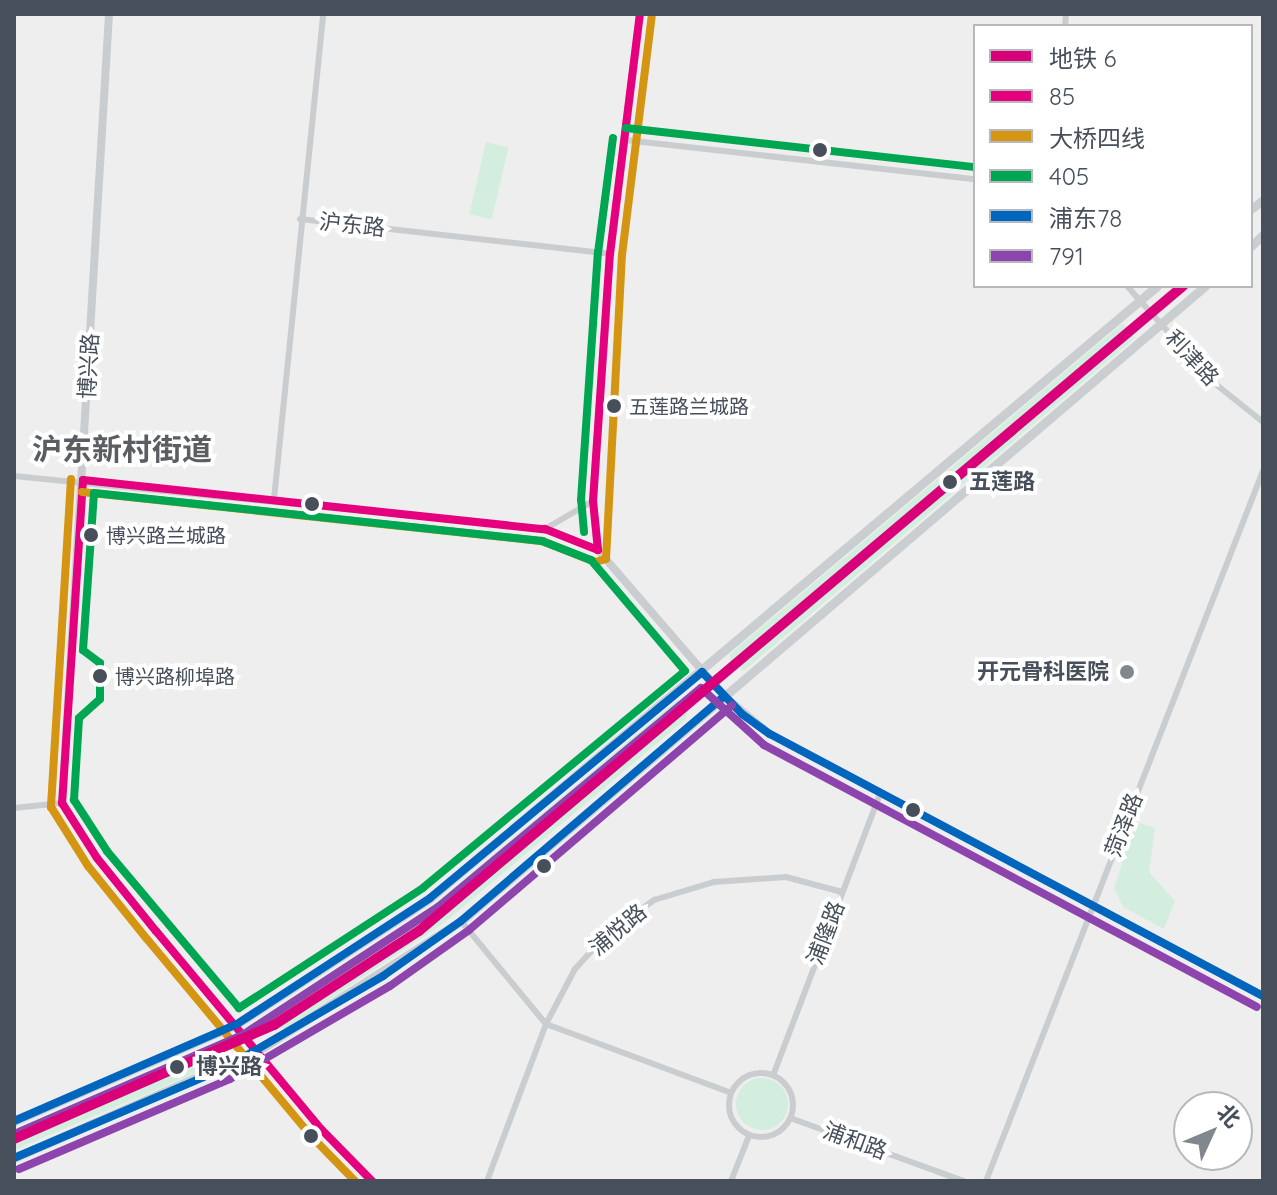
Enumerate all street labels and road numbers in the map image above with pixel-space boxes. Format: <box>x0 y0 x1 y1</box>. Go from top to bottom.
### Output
street label: 沪东路 <box>318 208 386 242</box>
street label: 利津路 <box>1160 325 1224 391</box>
street label: 博兴路 <box>74 332 104 400</box>
street label: 菏泽路 <box>1100 789 1148 861</box>
street label: 浦隆路 <box>802 897 850 969</box>
street label: 浦悦路 <box>584 899 652 961</box>
street label: 浦和路 <box>819 1117 891 1165</box>

